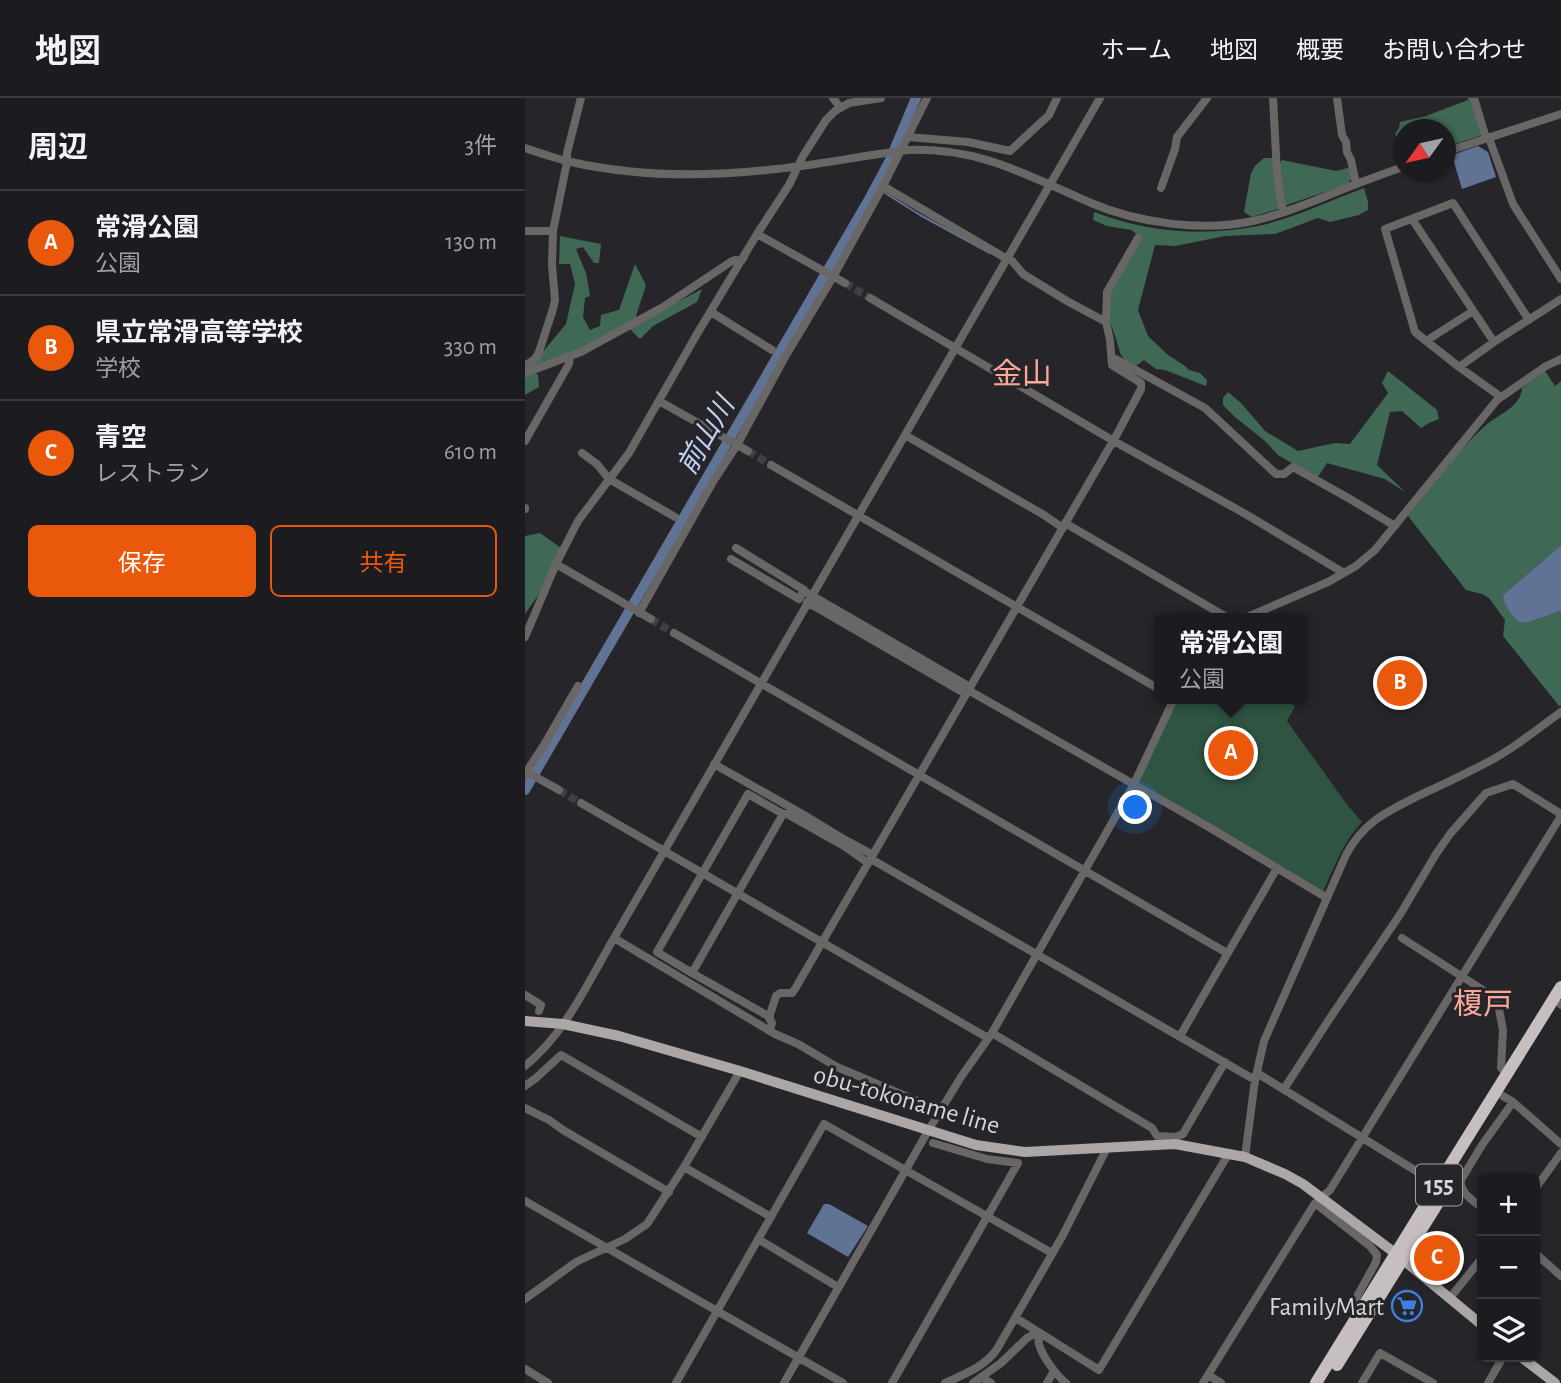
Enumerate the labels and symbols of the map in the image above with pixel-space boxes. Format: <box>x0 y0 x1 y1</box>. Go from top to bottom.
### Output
north arrow <box>1393 119 1456 182</box>
district label: 金山 <box>992 358 1052 390</box>
water label: 前山川 <box>672 389 741 479</box>
pin: B <box>1377 657 1423 709</box>
pin: A <box>1208 727 1254 779</box>
your location <box>1118 790 1152 824</box>
district label: 榎戸 <box>1453 988 1513 1020</box>
street label: obu-tokoname line <box>811 1061 1003 1139</box>
road number: 155 <box>1416 1164 1462 1205</box>
pin: C <box>1414 1232 1460 1284</box>
supermarket icon: FamilyMart <box>1390 1289 1424 1323</box>
place label: FamilyMart <box>1269 1294 1384 1320</box>

